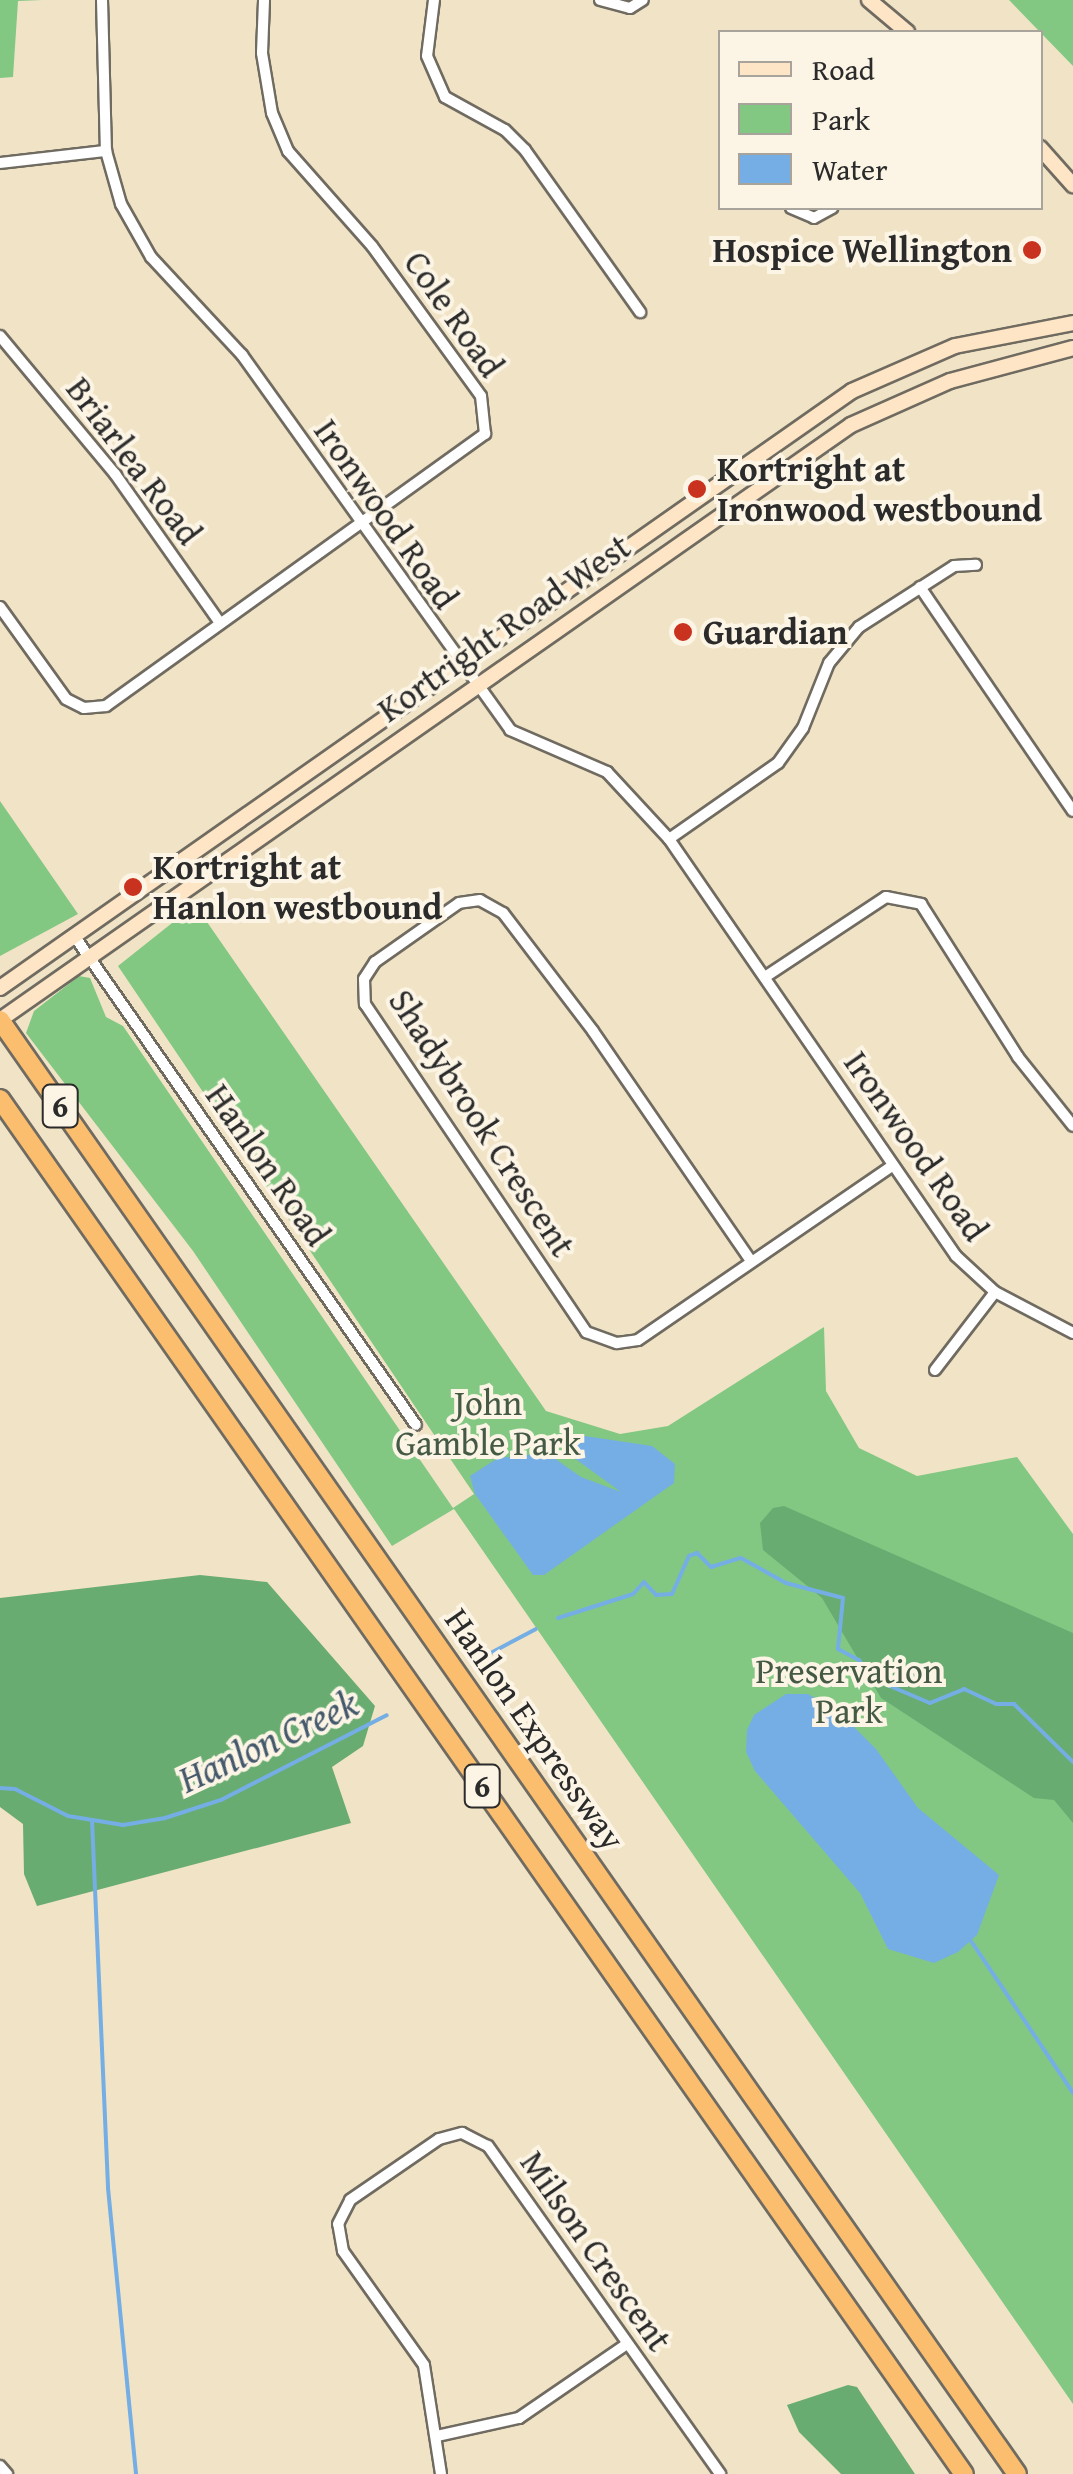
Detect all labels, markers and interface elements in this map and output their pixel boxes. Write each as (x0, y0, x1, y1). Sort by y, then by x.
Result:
legend (718, 30, 1043, 210)
text: Road (812, 47, 875, 91)
text: Park (812, 97, 870, 141)
text: Water (812, 147, 888, 191)
place label: Hospice Wellington (712, 229, 1012, 271)
marker: Hospice Wellington (1021, 239, 1043, 261)
street label: Cole Road (395, 243, 513, 385)
street label: Briarlea Road (57, 369, 211, 553)
street label: Ironwood Road (305, 411, 467, 617)
place label: Kortright at Ironwood westbound (717, 448, 1042, 530)
marker: Kortright at Ironwood westbound (686, 478, 708, 500)
street label: Kortright Road West (370, 525, 638, 731)
place label: Guardian (703, 611, 848, 653)
marker: Guardian (672, 621, 694, 643)
place label: Kortright at Hanlon westbound (153, 846, 442, 928)
marker: Kortright at Hanlon westbound (122, 876, 144, 898)
street label: Shadybrook Crescent (380, 982, 584, 1264)
street label: Ironwood Road (835, 1043, 997, 1249)
street label: Hanlon Road (197, 1076, 339, 1254)
road number: 6 (40, 1079, 80, 1133)
park label: John Gamble Park (395, 1382, 581, 1464)
street label: Hanlon Expressway (436, 1600, 634, 1858)
park label: Preservation Park (756, 1650, 942, 1732)
water label: Hanlon Creek (171, 1680, 365, 1802)
road number: 6 (462, 1759, 502, 1813)
street label: Milson Crescent (512, 2143, 680, 2359)

